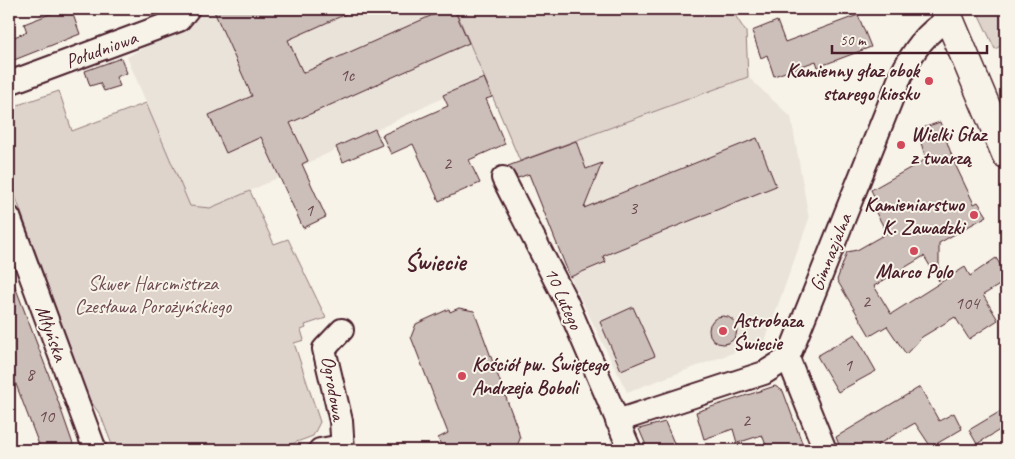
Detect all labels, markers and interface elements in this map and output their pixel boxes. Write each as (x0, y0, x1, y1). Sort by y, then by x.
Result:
scale bar (832, 22, 988, 54)
street label: Południowa (62, 25, 142, 74)
text: 50 m (840, 31, 867, 50)
place label: Kamienny głaz obok starego kiosku (786, 58, 921, 106)
house number: 1c (340, 64, 356, 86)
marker: Kamienny głaz obok starego kiosku (923, 75, 935, 87)
place label: Wielki Głaz z twarzą (911, 122, 989, 170)
marker: Wielki Głaz z twarzą (895, 139, 907, 151)
house number: 2 (443, 152, 453, 174)
place label: Kamieniarstwo K. Zawadzki (864, 192, 967, 240)
house number: 3 (629, 197, 639, 219)
house number: 1 (305, 199, 314, 221)
street label: Gimnazjalna (804, 209, 858, 295)
marker: Kamieniarstwo K. Zawadzki (968, 209, 980, 221)
marker: Marco Polo (908, 245, 920, 257)
district label: Świecie (405, 246, 468, 278)
place label: Marco Polo (875, 259, 954, 284)
street label: 10 Lutego (539, 263, 589, 334)
park label: Skwer Harcmistrza Czesława Porożyńskiego (75, 271, 232, 319)
house number: 2 (862, 290, 872, 312)
house number: 104 (955, 292, 981, 314)
street label: Młyńska (30, 302, 74, 366)
place label: Astrobaza Świecie (733, 308, 804, 356)
marker: Astrobaza Świecie (717, 325, 729, 337)
place label: Kościół pw. Świętego Andrzeja Boboli (472, 352, 610, 400)
street label: Ogrodowa (316, 354, 352, 424)
house number: 1 (844, 354, 853, 376)
house number: 8 (26, 363, 36, 385)
marker: Kościół pw. Świętego Andrzeja Boboli (456, 370, 468, 382)
house number: 10 (38, 405, 56, 427)
house number: 2 (742, 409, 752, 431)

